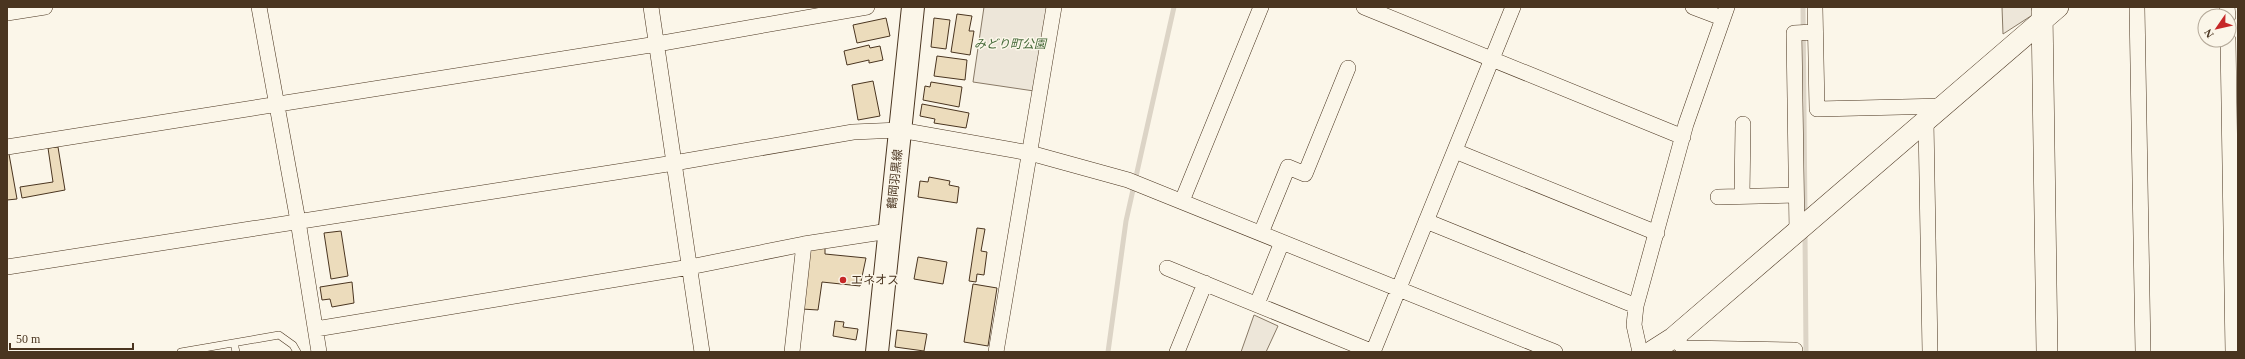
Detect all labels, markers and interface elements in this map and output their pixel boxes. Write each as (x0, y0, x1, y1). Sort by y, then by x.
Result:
north arrow (2197, 8, 2237, 48)
text: N (2201, 27, 2216, 40)
park label: みどり町公園 (974, 37, 1048, 51)
street label: 鶴岡羽黒線 (885, 148, 905, 210)
place label: エネオス (851, 273, 899, 287)
marker: エネオス (838, 275, 848, 285)
scale bar (10, 325, 133, 351)
text: 50 m (16, 332, 41, 346)

